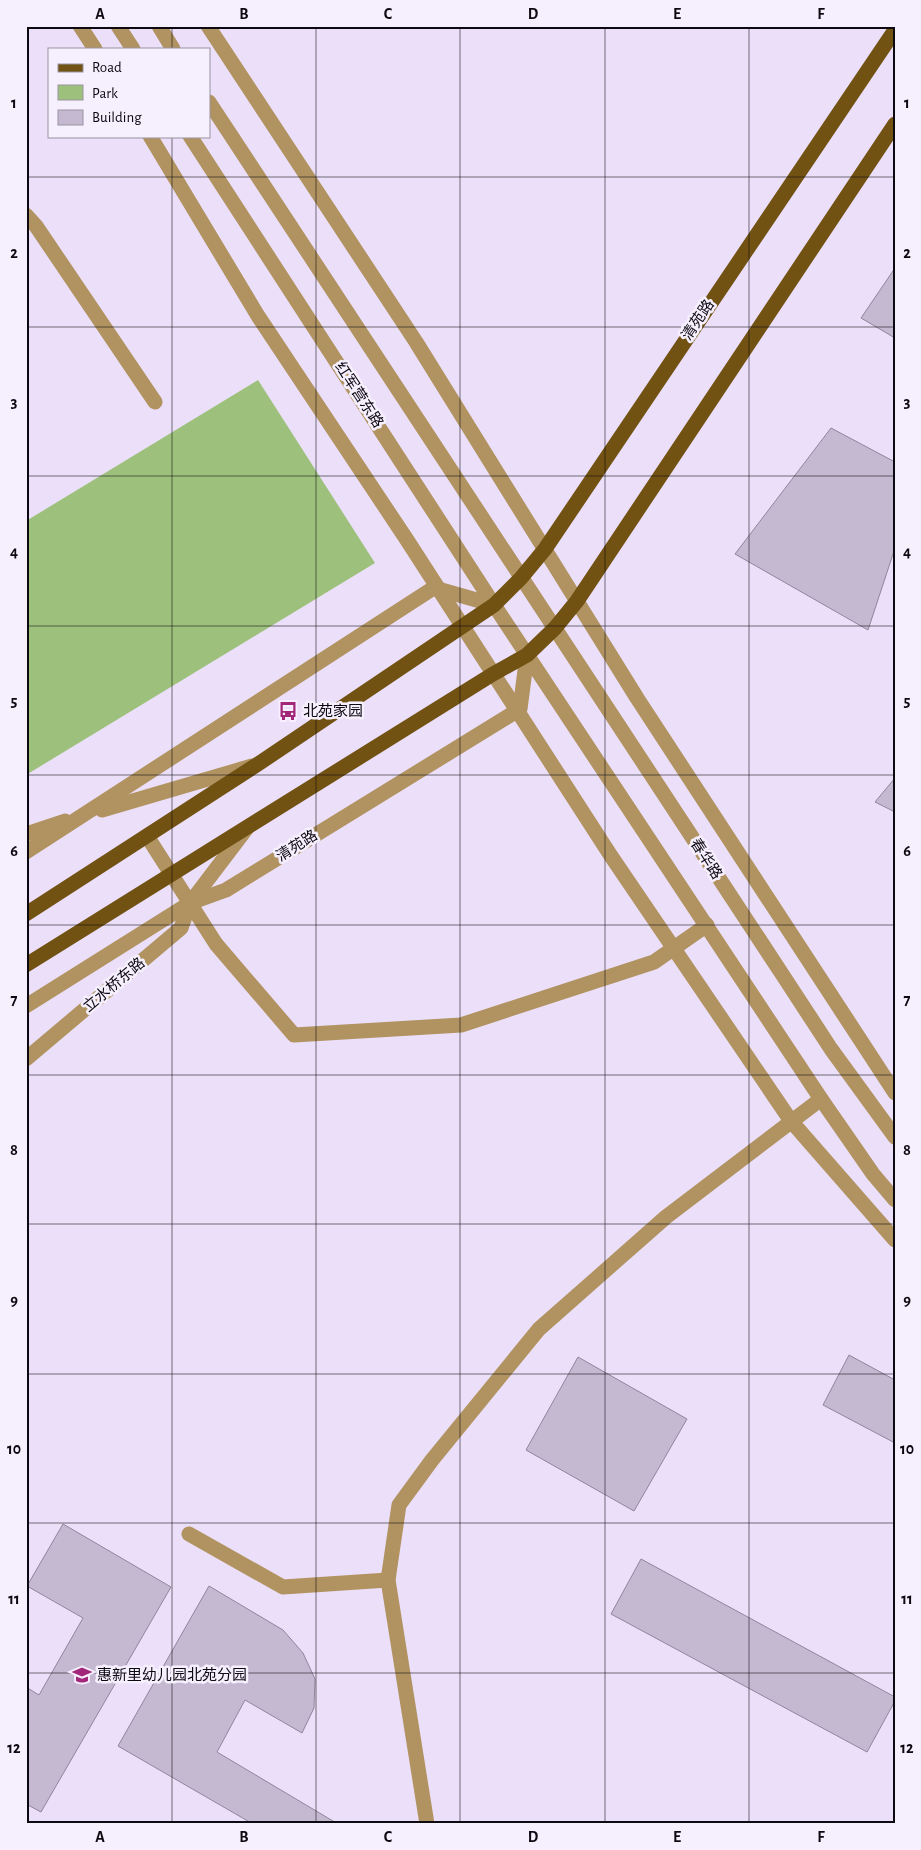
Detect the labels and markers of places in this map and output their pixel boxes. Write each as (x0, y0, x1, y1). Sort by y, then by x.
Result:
bus stop icon: 北苑家园 (277, 700, 299, 722)
place label: 北苑家园 (303, 702, 363, 719)
school or university icon: 惠新里幼儿园北苑分园 (71, 1664, 93, 1686)
place label: 惠新里幼儿园北苑分园 (97, 1666, 247, 1683)

